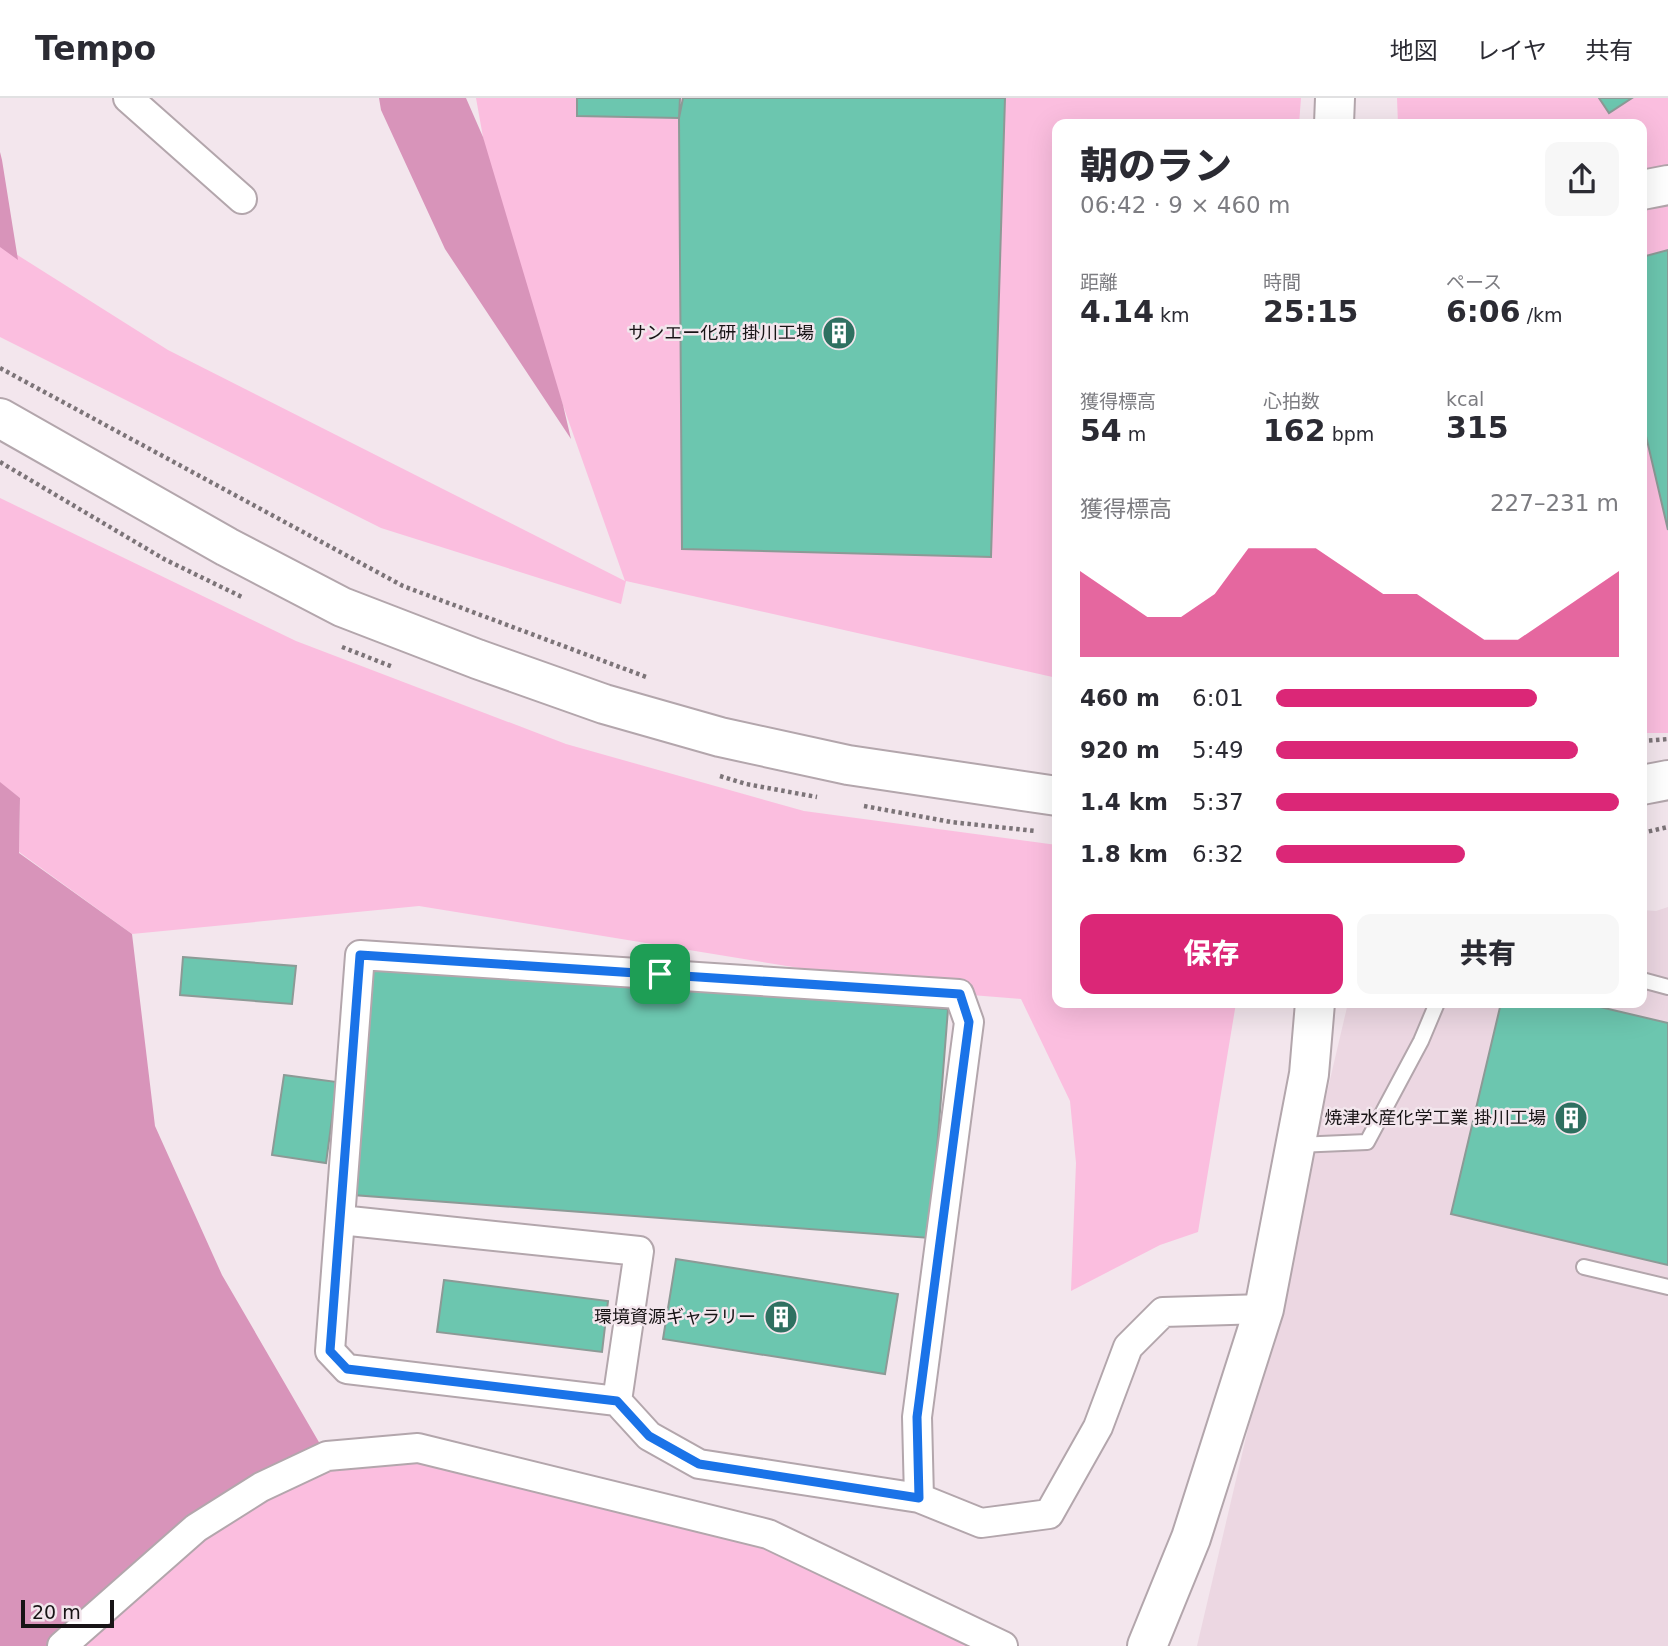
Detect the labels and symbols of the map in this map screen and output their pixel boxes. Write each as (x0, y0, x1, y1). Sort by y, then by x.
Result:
building icon: サンエー化研 掛川工場 (820, 314, 858, 352)
place label: サンエー化研 掛川工場 (628, 322, 814, 343)
pin (630, 944, 690, 1004)
building icon: 焼津水産化学工業 掛川工場 (1552, 1099, 1590, 1137)
place label: 焼津水産化学工業 掛川工場 (1324, 1107, 1546, 1128)
building icon: 環境資源ギャラリー (762, 1298, 800, 1336)
place label: 環境資源ギャラリー (594, 1306, 756, 1327)
scale bar (21, 1597, 114, 1629)

